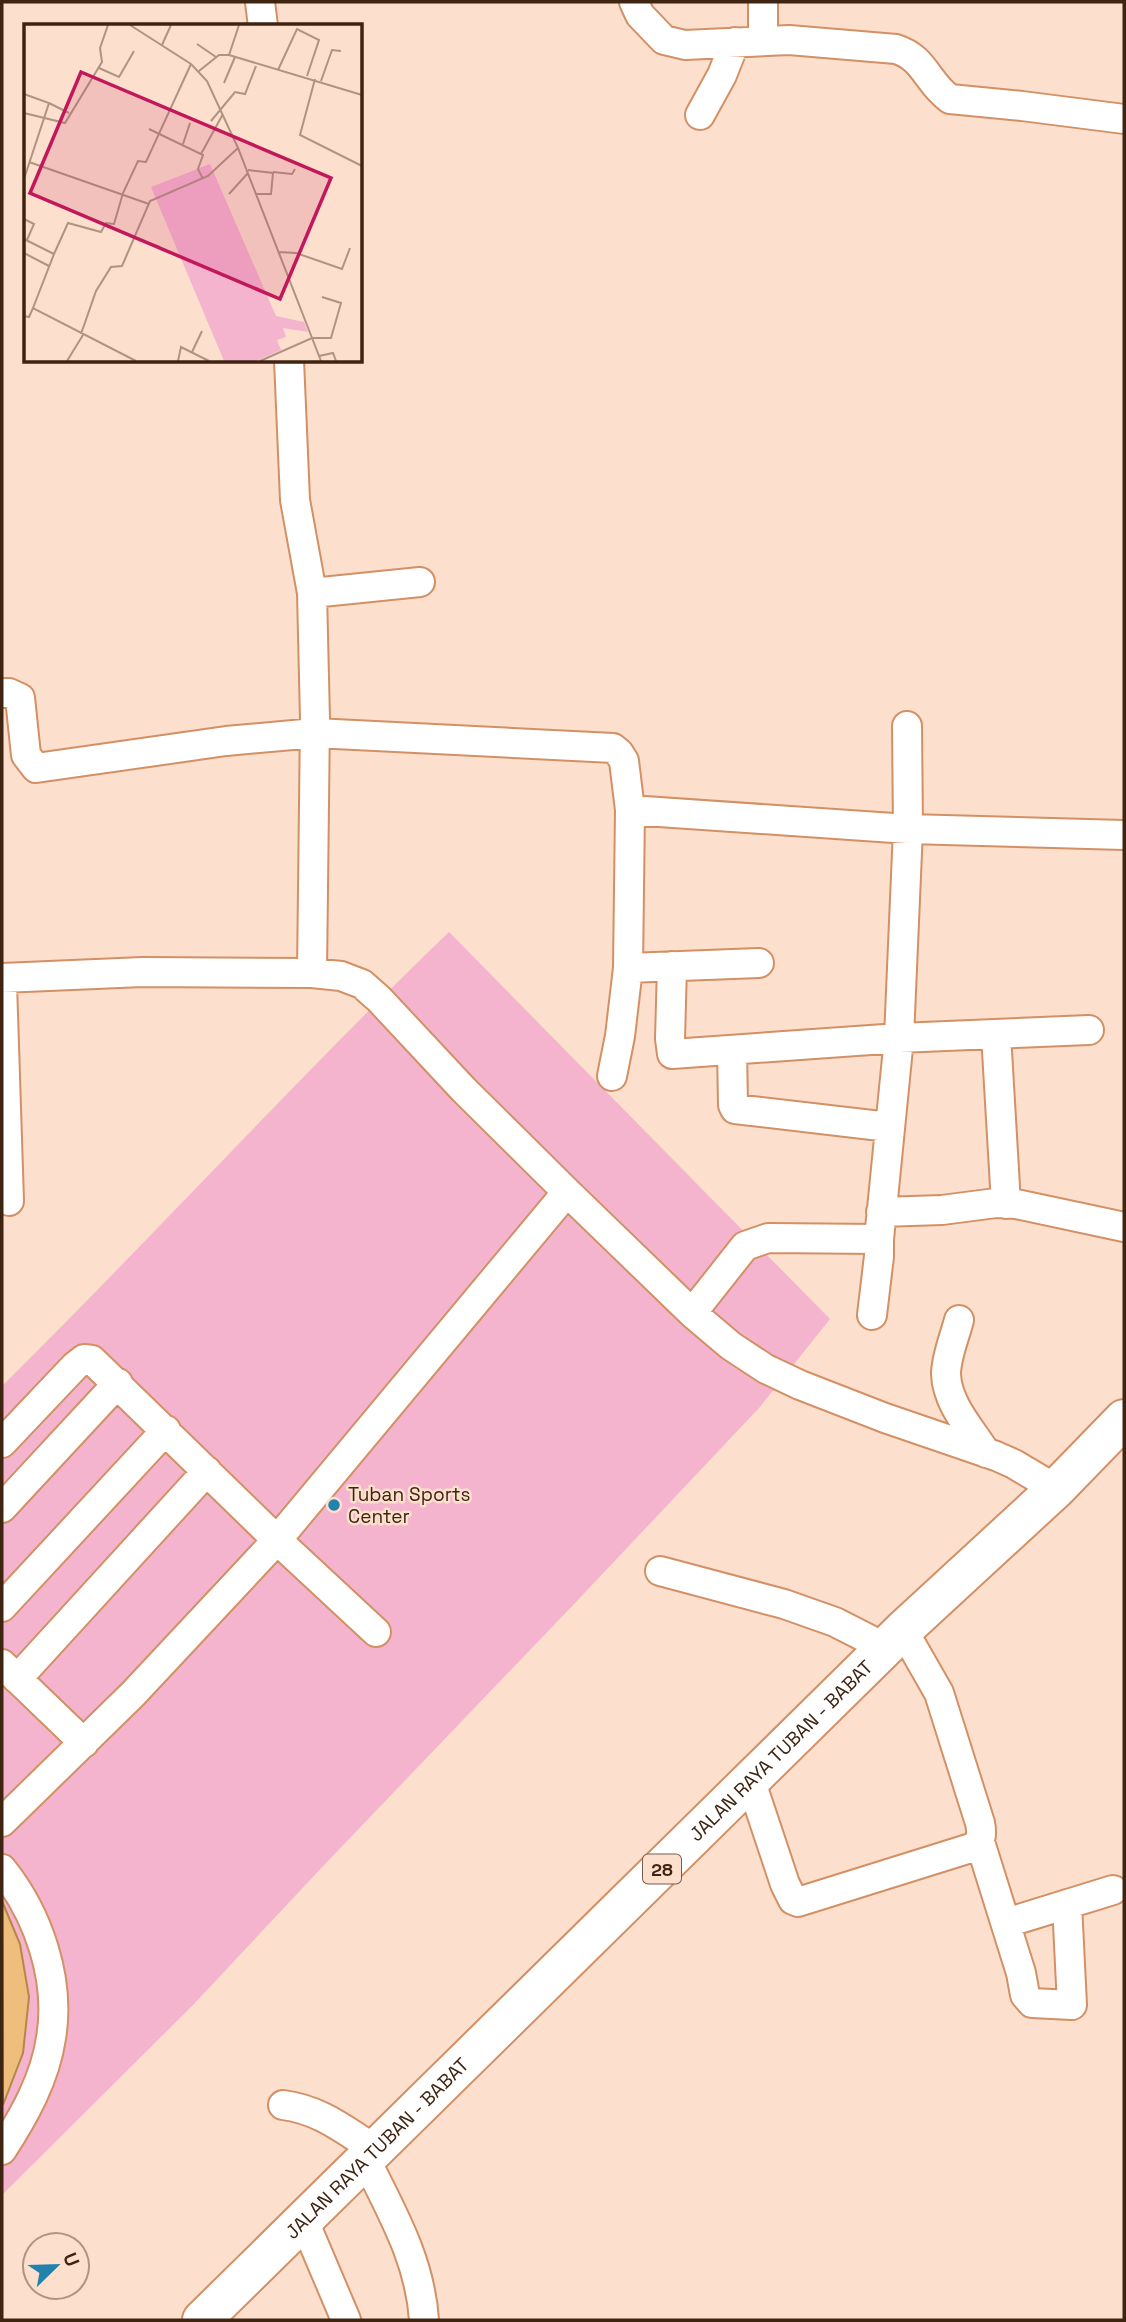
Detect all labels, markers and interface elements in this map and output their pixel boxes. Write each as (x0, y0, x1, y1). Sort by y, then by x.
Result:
inset map (24, 24, 362, 362)
place label: Tuban Sports Center (348, 1482, 471, 1529)
marker: Tuban Sports Center (326, 1497, 342, 1513)
street label: JALAN RAYA TUBAN - BABAT (683, 1654, 878, 1846)
road number: 28 (643, 1854, 681, 1884)
street label: JALAN RAYA TUBAN - BABAT (279, 2052, 474, 2244)
north arrow (21, 2231, 91, 2301)
text: U (57, 2249, 85, 2270)

